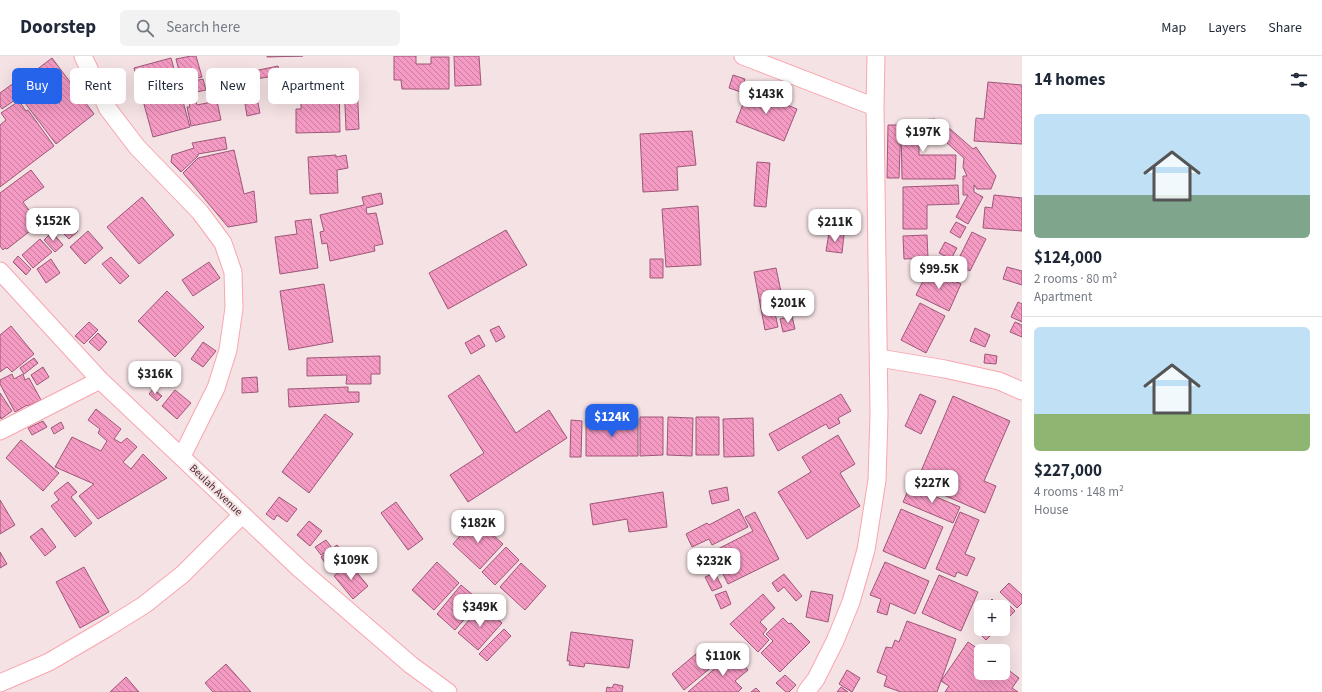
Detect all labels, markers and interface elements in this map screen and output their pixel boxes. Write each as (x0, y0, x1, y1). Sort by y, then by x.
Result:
search box (120, 10, 400, 46)
text: Doorstep (20, 14, 96, 41)
icon: search (134, 17, 156, 39)
text: Search here (166, 17, 240, 38)
text: Map (1161, 18, 1186, 38)
text: Layers (1208, 18, 1246, 38)
text: Share (1268, 18, 1302, 38)
chip: Buy (12, 68, 62, 104)
chip: Rent (70, 68, 126, 104)
chip: Filters (134, 68, 198, 104)
chip: New (206, 68, 260, 104)
chip: Apartment (268, 68, 359, 104)
text: 14 homes (1034, 68, 1105, 92)
icon: filters (1288, 69, 1310, 91)
pin: $143K (738, 81, 794, 115)
text: $143K (748, 85, 784, 103)
pin: $197K (895, 119, 951, 153)
text: $197K (905, 123, 941, 141)
icon: home (1136, 140, 1208, 212)
pin: $152K (25, 208, 81, 242)
pin: $211K (807, 209, 863, 243)
text: $152K (35, 212, 71, 230)
text: $211K (817, 213, 853, 231)
text: $124,000 (1034, 246, 1102, 270)
pin: $99.5K (906, 256, 972, 290)
text: $99.5K (919, 260, 959, 278)
text: 2 rooms · 80 m² (1034, 270, 1117, 288)
text: Apartment (1034, 288, 1092, 306)
pin: $201K (760, 290, 816, 324)
text: $201K (770, 294, 806, 312)
icon: home (1136, 353, 1208, 425)
pin: $316K (127, 361, 183, 395)
text: $316K (137, 365, 173, 383)
pin: $124K (584, 404, 640, 438)
text: $124K (594, 408, 630, 426)
text: $227,000 (1034, 459, 1102, 483)
street label: Beulah Avenue (186, 461, 246, 520)
pin: $227K (904, 470, 960, 504)
text: $227K (914, 474, 950, 492)
text: 4 rooms · 148 m² (1034, 483, 1124, 501)
text: House (1034, 501, 1069, 519)
pin: $182K (450, 510, 506, 544)
text: $182K (460, 514, 496, 532)
pin: $109K (323, 547, 379, 581)
pin: $232K (686, 548, 742, 582)
text: $109K (333, 551, 369, 569)
text: $232K (696, 552, 732, 570)
pin: $349K (452, 594, 508, 628)
text: $349K (462, 598, 498, 616)
map controls (974, 600, 1010, 680)
button: + (974, 600, 1010, 636)
pin: $110K (695, 643, 751, 677)
button: − (974, 644, 1010, 680)
text: $110K (705, 647, 741, 665)

